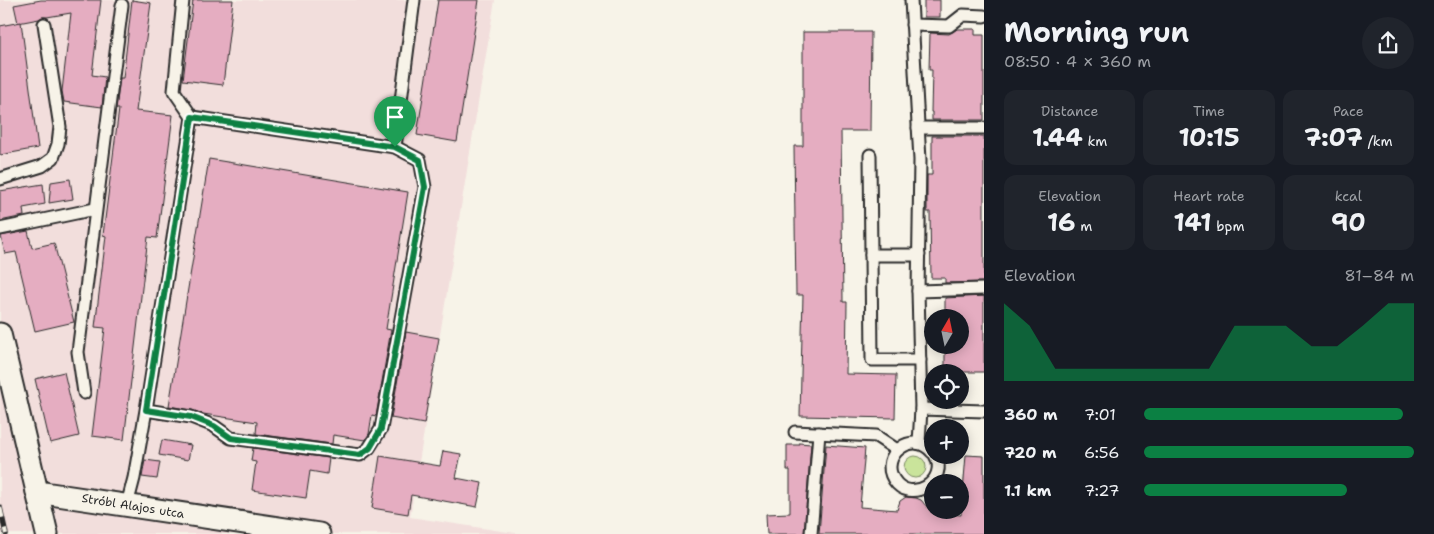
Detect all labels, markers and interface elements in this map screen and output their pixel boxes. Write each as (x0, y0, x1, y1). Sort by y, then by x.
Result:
text: Morning run (1004, 13, 1189, 51)
button: share (1362, 17, 1414, 69)
text: 08:50 · 4 × 360 m (1004, 51, 1151, 72)
pin (374, 96, 416, 147)
text: Distance (1041, 102, 1098, 120)
text: Time (1193, 102, 1225, 120)
text: Pace (1333, 102, 1364, 120)
icon: arrive (381, 103, 409, 131)
text: 1.44 (1032, 120, 1083, 154)
text: 10:15 (1178, 120, 1240, 154)
text: 7:07 (1304, 120, 1363, 154)
text: km (1083, 132, 1107, 150)
text: /km (1363, 132, 1393, 150)
text: Elevation (1038, 187, 1101, 205)
text: Heart rate (1173, 187, 1245, 205)
text: kcal (1335, 187, 1362, 205)
text: 16 (1047, 205, 1075, 239)
text: 141 (1173, 205, 1212, 239)
text: 90 (1331, 205, 1366, 239)
text: m (1075, 217, 1092, 235)
text: bpm (1212, 217, 1245, 235)
text: Elevation (1004, 265, 1076, 286)
text: 81–84 m (1345, 265, 1414, 286)
north arrow (924, 309, 969, 354)
map controls (924, 309, 969, 519)
button: locate (924, 364, 969, 409)
text: 360 m (1004, 404, 1058, 425)
text: 7:01 (1084, 404, 1116, 425)
button: + (924, 419, 969, 464)
text: 720 m (1004, 442, 1057, 463)
text: 6:56 (1084, 442, 1119, 463)
button: − (924, 474, 969, 519)
text: 1.1 km (1004, 480, 1051, 501)
text: 7:27 (1084, 480, 1119, 501)
street label: Stróbl Alajos utca (81, 490, 186, 522)

